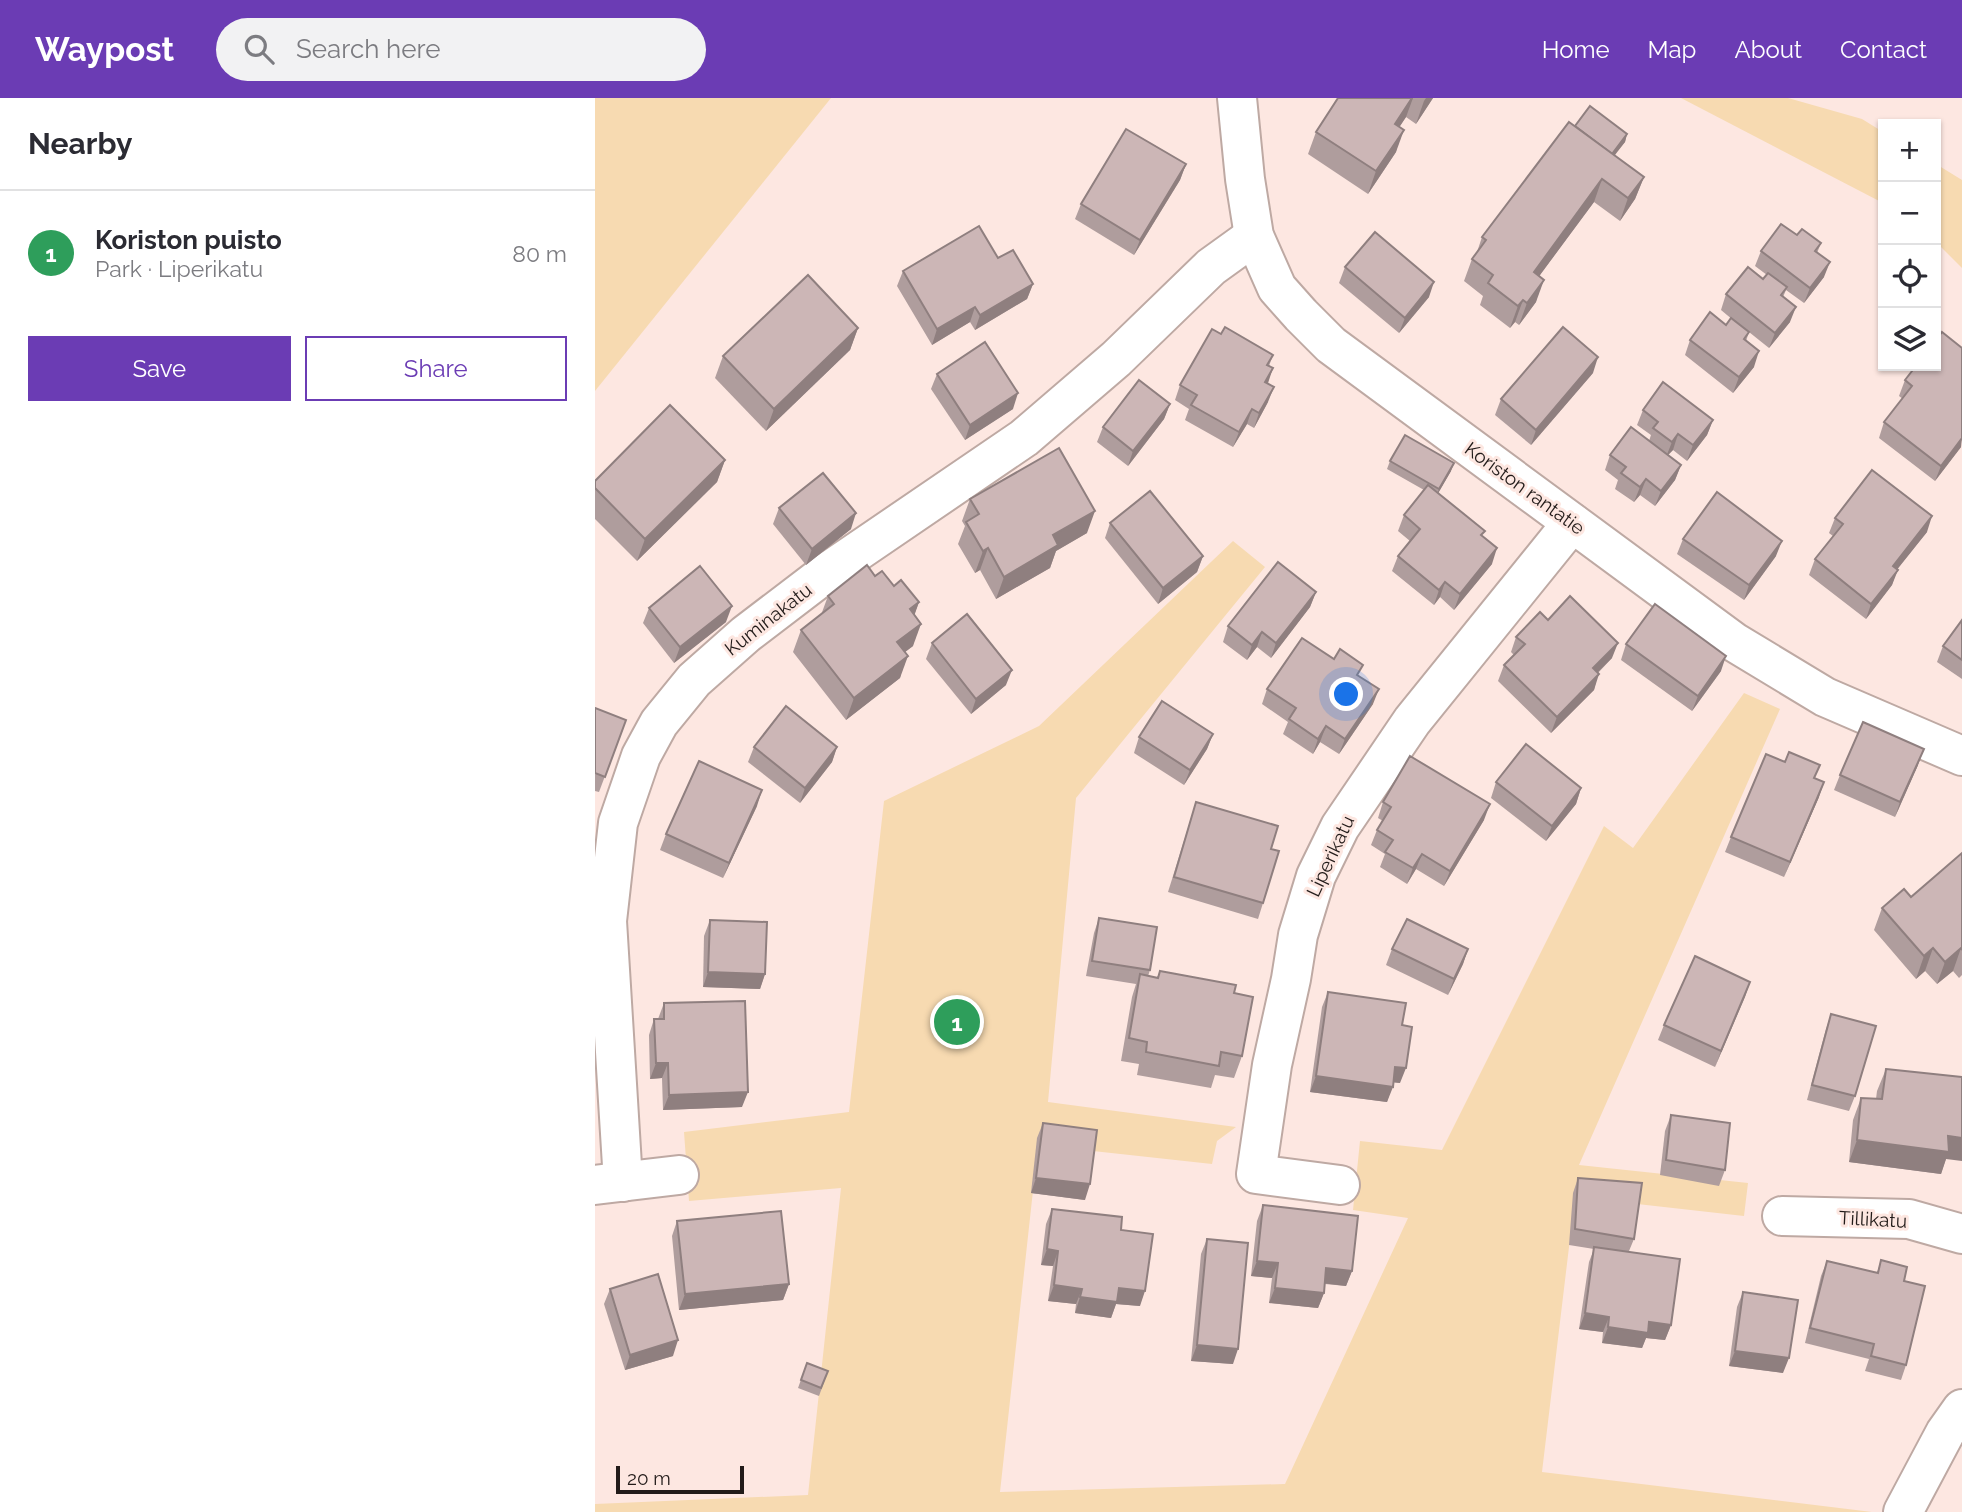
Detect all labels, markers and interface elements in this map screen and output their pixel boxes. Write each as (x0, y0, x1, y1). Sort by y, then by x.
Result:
search box (216, 18, 706, 81)
text: Waypost (35, 30, 174, 69)
icon: search (240, 30, 278, 68)
text: Search here (296, 34, 440, 64)
text: Home (1542, 35, 1610, 64)
text: Map (1648, 35, 1696, 64)
text: About (1734, 35, 1802, 64)
text: Contact (1840, 35, 1927, 64)
map controls (1878, 119, 1941, 371)
button: + (1878, 119, 1941, 182)
text: Nearby (28, 126, 132, 161)
button: − (1878, 182, 1941, 245)
text: Koriston puisto (95, 225, 282, 255)
text: 1 (45, 240, 57, 267)
text: 80 m (512, 240, 567, 267)
button: locate (1878, 245, 1941, 308)
text: Park · Liperikatu (95, 255, 263, 282)
button: layers (1878, 308, 1941, 371)
button: Save (28, 336, 291, 401)
button: Share (305, 336, 567, 401)
street label: Koriston rantatie (1461, 437, 1589, 539)
street label: Kuminakatu (720, 578, 816, 660)
your location (1329, 677, 1363, 711)
street label: Liperikatu (1302, 812, 1358, 900)
pin: 1 (934, 996, 980, 1048)
street label: Tillikatu (1838, 1206, 1908, 1232)
scale bar (616, 1463, 744, 1495)
text: 20 m (627, 1467, 671, 1489)

